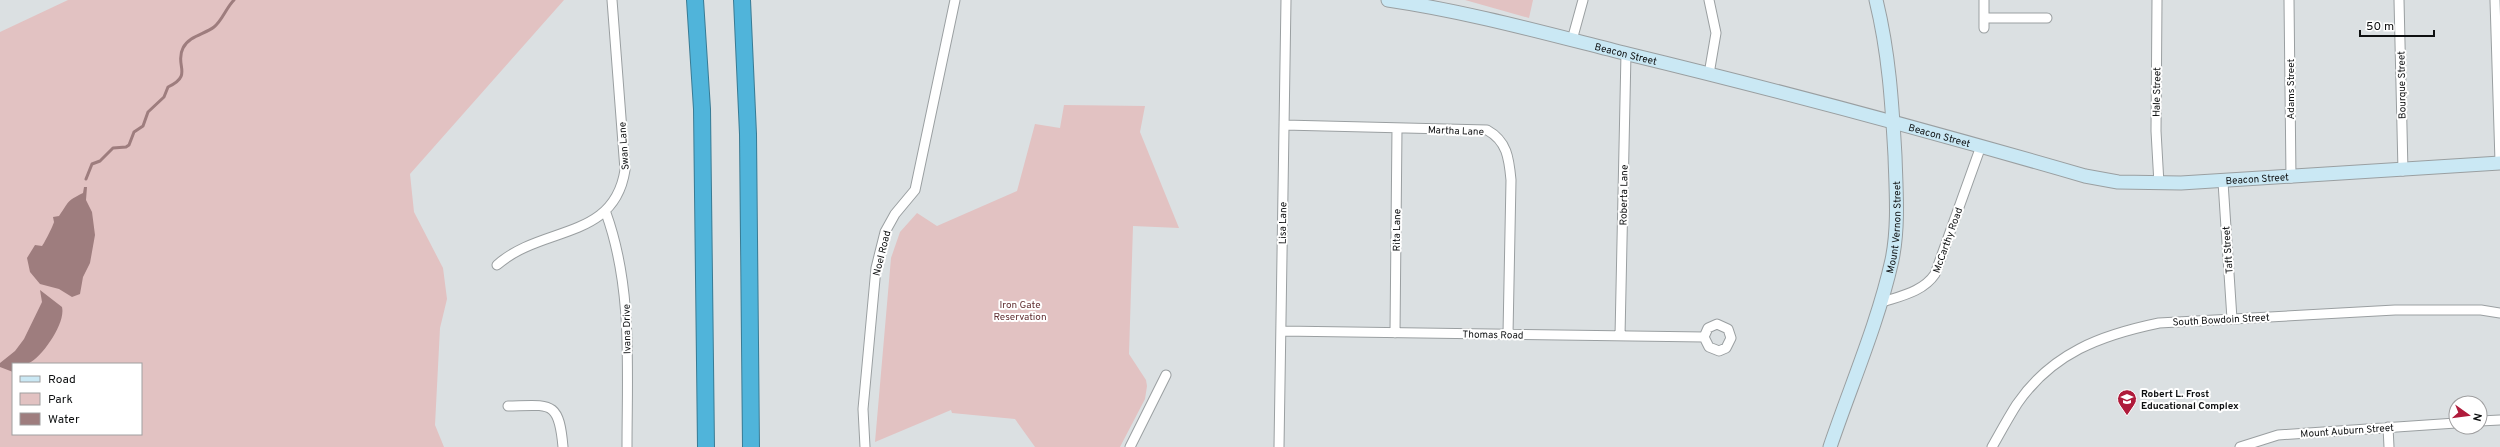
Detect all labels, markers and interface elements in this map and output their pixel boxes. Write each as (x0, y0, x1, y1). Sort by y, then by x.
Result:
scale bar (2360, 12, 2434, 38)
text: 50 m (2366, 19, 2394, 35)
street label: Beacon Street (1593, 41, 1658, 69)
street label: Bourque Street (2395, 51, 2410, 119)
street label: Adams Street (2285, 58, 2298, 119)
street label: Hale Street (2151, 67, 2164, 117)
street label: Swan Lane (616, 121, 633, 170)
street label: Beacon Street (1907, 122, 1972, 151)
street label: Martha Lane (1428, 124, 1484, 139)
street label: Roberta Lane (1617, 165, 1632, 225)
street label: Beacon Street (2225, 171, 2290, 188)
street label: Mount Vernon Street (1884, 181, 1905, 275)
street label: Lisa Lane (1277, 202, 1290, 244)
street label: McCarthy Road (1931, 206, 1966, 275)
street label: Rita Lane (1391, 209, 1404, 251)
street label: Taft Street (2220, 226, 2237, 274)
street label: Noel Road (871, 229, 894, 277)
park label: Iron Gate Reservation (993, 299, 1047, 324)
street label: Ivana Drive (621, 304, 634, 354)
street label: South Bowdoin Street (2172, 311, 2270, 330)
street label: Thomas Road (1462, 328, 1524, 343)
legend (12, 363, 142, 435)
text: Road (48, 372, 76, 388)
school or university icon: Robert L. Frost Educational Complex (2116, 388, 2138, 416)
place label: Robert L. Frost Educational Complex (2141, 388, 2239, 413)
text: Park (48, 392, 73, 408)
north arrow (2448, 395, 2488, 435)
text: Water (48, 412, 80, 428)
text: N (2469, 412, 2484, 423)
street label: Mount Auburn Street (2300, 422, 2394, 441)

